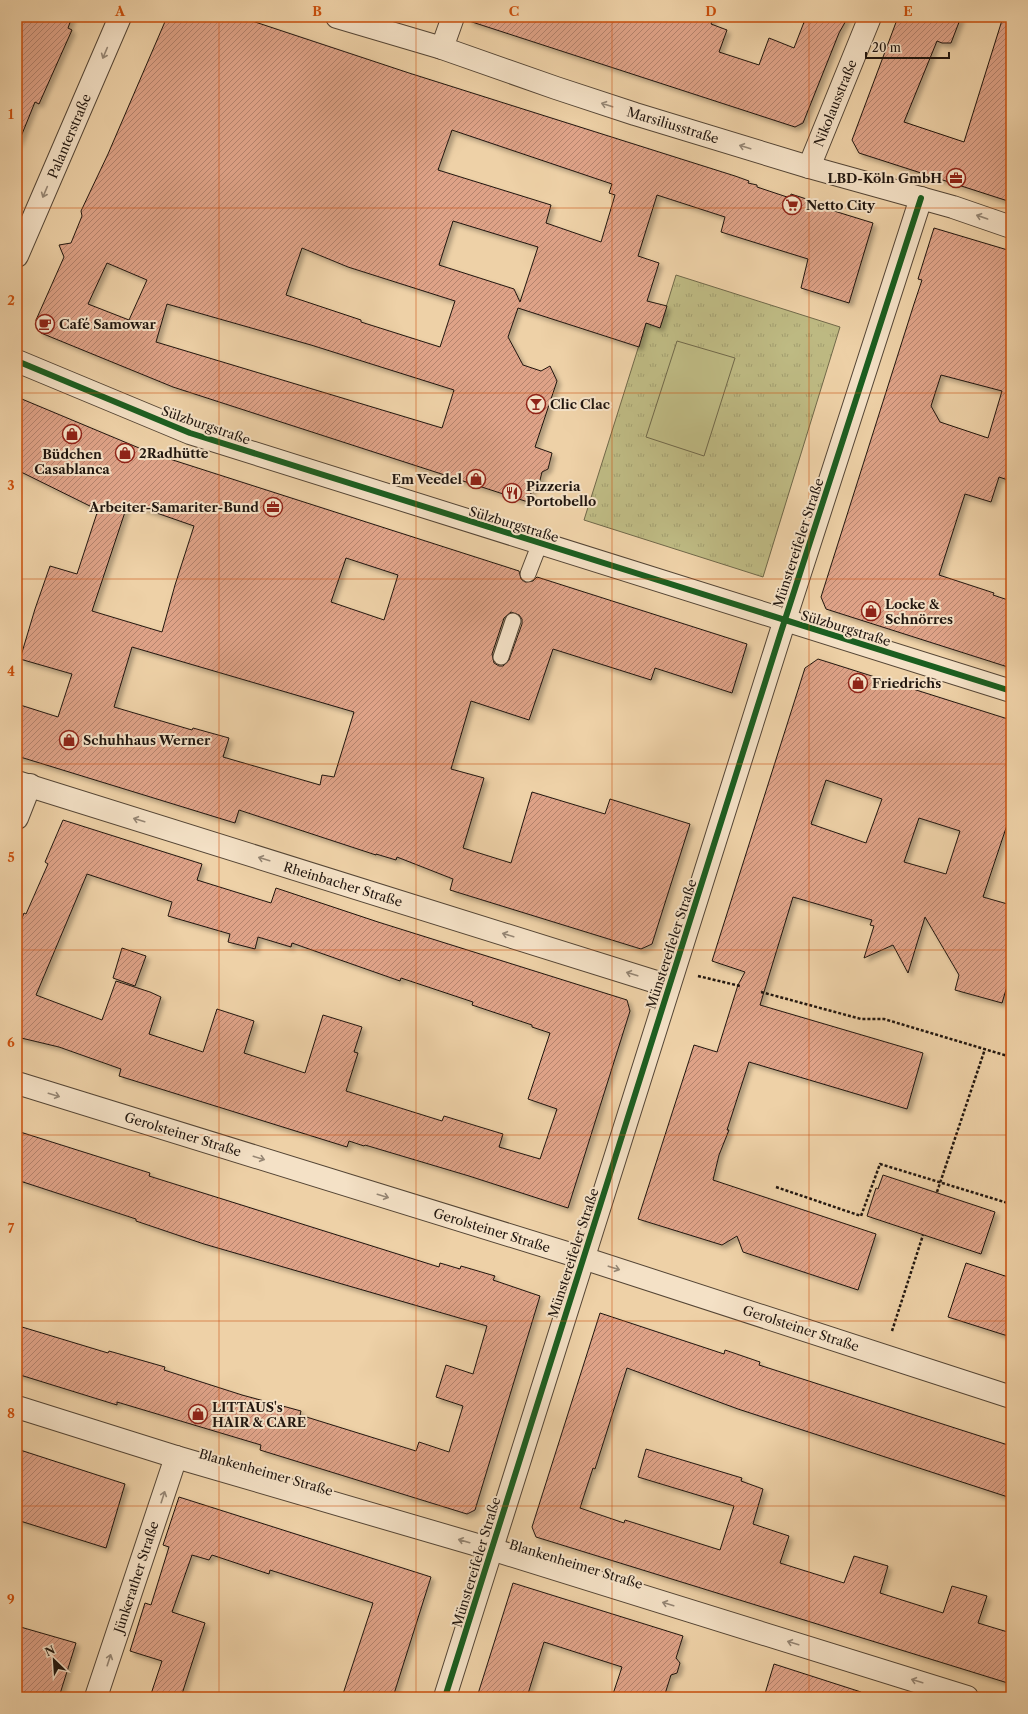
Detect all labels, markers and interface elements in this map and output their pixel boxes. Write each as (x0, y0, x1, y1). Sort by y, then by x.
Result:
text: A (114, 3, 126, 19)
text: B (312, 3, 322, 19)
text: C (509, 3, 519, 19)
text: D (705, 3, 717, 19)
text: E (903, 3, 913, 19)
scale bar (866, 34, 949, 60)
text: 20 m (872, 40, 901, 55)
one-way arrow (101, 46, 108, 58)
street label: Nikolausstraße (810, 57, 860, 149)
street label: Palanterstraße (44, 91, 94, 181)
one-way arrow (601, 101, 614, 108)
street label: Marsiliusstraße (625, 103, 721, 147)
text: 1 (8, 106, 14, 122)
one-way arrow (738, 143, 751, 150)
office icon: LBD-Köln GmbH (945, 167, 967, 189)
place label: LBD-Köln GmbH (827, 170, 942, 186)
one-way arrow (40, 185, 48, 197)
supermarket icon: Netto City (781, 194, 803, 216)
place label: Netto City (806, 197, 876, 213)
one-way arrow (976, 213, 989, 220)
text: 2 (7, 292, 15, 308)
cafe icon: Café Samowar (34, 313, 56, 335)
place label: Café Samowar (59, 316, 157, 332)
bar icon: Clic Clac (525, 393, 547, 415)
place label: Clic Clac (550, 396, 610, 412)
street label: Sülzburgstraße (159, 402, 253, 448)
shop icon: Büdchen Casablanca (61, 423, 83, 445)
shop icon: 2Radhütte (114, 442, 136, 464)
place label: 2Radhütte (139, 445, 209, 461)
place label: Büdchen Casablanca (34, 446, 110, 477)
shop icon: Em Veedel (465, 468, 487, 490)
place label: Em Veedel (392, 471, 462, 487)
street label: Münstereifeler Straße (769, 476, 827, 610)
text: 3 (7, 477, 15, 493)
place label: Pizzeria Portobello (526, 478, 596, 509)
restaurant icon: Pizzeria Portobello (501, 482, 523, 504)
office icon: Arbeiter-Samariter-Bund (262, 496, 284, 518)
place label: Arbeiter-Samariter-Bund (88, 499, 259, 515)
street label: Sülzburgstraße (467, 503, 561, 545)
place label: Locke & Schnörres (885, 596, 953, 627)
shop icon: Locke & Schnörres (860, 600, 882, 622)
street label: Sülzburgstraße (799, 607, 893, 649)
text: 4 (7, 663, 15, 679)
shop icon: Friedrichs (847, 672, 869, 694)
place label: Friedrichs (872, 675, 941, 691)
shop icon: Schuhhaus Werner (58, 729, 80, 751)
place label: Schuhhaus Werner (83, 732, 211, 748)
one-way arrow (133, 816, 146, 823)
text: 5 (7, 849, 15, 865)
one-way arrow (257, 855, 270, 862)
street label: Rheinbacher Straße (282, 858, 404, 910)
street label: Münstereifeler Straße (642, 877, 700, 1011)
one-way arrow (501, 931, 514, 938)
one-way arrow (626, 970, 639, 977)
text: 6 (7, 1034, 15, 1050)
one-way arrow (48, 1092, 61, 1099)
street label: Gerolsteiner Straße (123, 1109, 243, 1159)
one-way arrow (252, 1155, 265, 1162)
street label: Münstereifeler Straße (544, 1186, 602, 1320)
one-way arrow (376, 1193, 389, 1200)
street label: Gerolsteiner Straße (432, 1205, 552, 1255)
text: 7 (8, 1220, 15, 1236)
one-way arrow (608, 1265, 621, 1272)
street label: Gerolsteiner Straße (741, 1302, 861, 1354)
place label: LITTAUS's HAIR & CARE (212, 1399, 306, 1430)
shop icon: LITTAUS's HAIR & CARE (187, 1403, 209, 1425)
text: 8 (7, 1405, 15, 1421)
street label: Blankenheimer Straße (197, 1445, 335, 1499)
one-way arrow (160, 1490, 167, 1503)
street label: Münstereifeler Straße (449, 1495, 503, 1629)
street label: Jünkerather Straße (110, 1519, 162, 1637)
street label: Blankenheimer Straße (507, 1536, 645, 1592)
one-way arrow (458, 1537, 471, 1544)
text: 9 (7, 1591, 15, 1607)
one-way arrow (662, 1600, 675, 1607)
one-way arrow (786, 1639, 799, 1646)
north arrow (34, 1640, 74, 1680)
text: N (42, 1642, 57, 1659)
one-way arrow (105, 1654, 113, 1666)
one-way arrow (910, 1677, 923, 1684)

